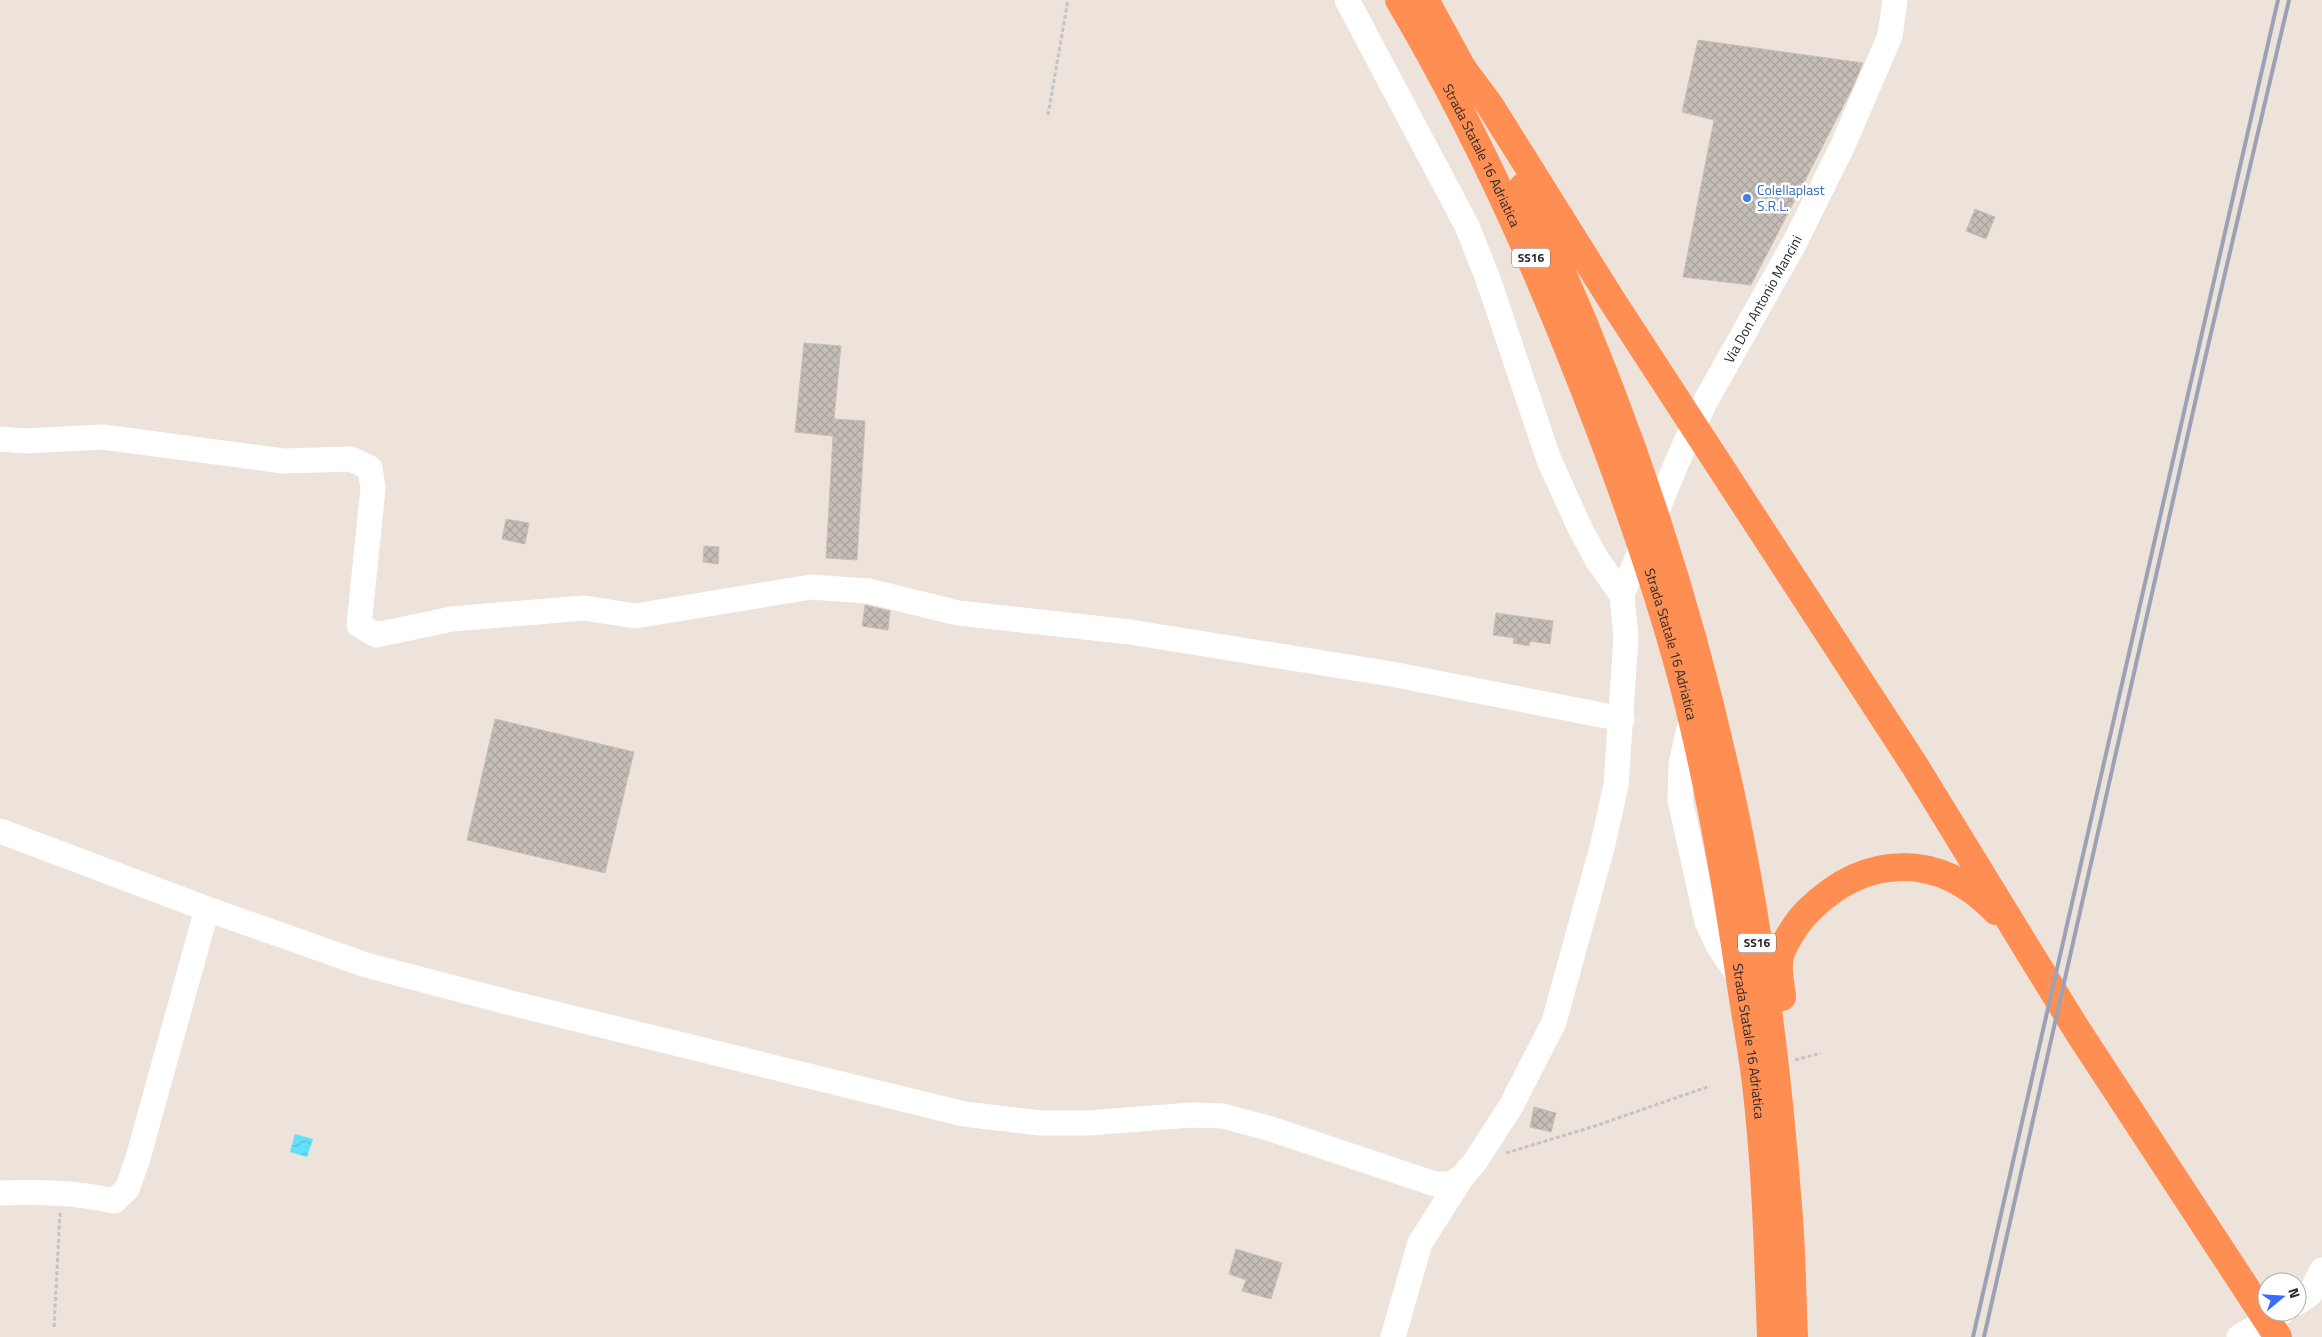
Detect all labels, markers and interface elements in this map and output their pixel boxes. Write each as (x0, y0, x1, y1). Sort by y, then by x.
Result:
street label: Strada Statale 16 Adriatica (1438, 80, 1526, 230)
place label: Colellaplast S.R.L. (1757, 179, 1825, 216)
marker: Colellaplast S.R.L. (1741, 192, 1753, 204)
street label: Via Don Antonio Mancini (1718, 231, 1807, 367)
road number: SS16 (1512, 248, 1550, 268)
street label: Strada Statale 16 Adriatica (1640, 565, 1703, 722)
road number: SS16 (1738, 934, 1776, 952)
street label: Strada Statale 16 Adriatica (1728, 962, 1771, 1120)
north arrow (2257, 1272, 2307, 1322)
text: N (2283, 1285, 2306, 1301)

